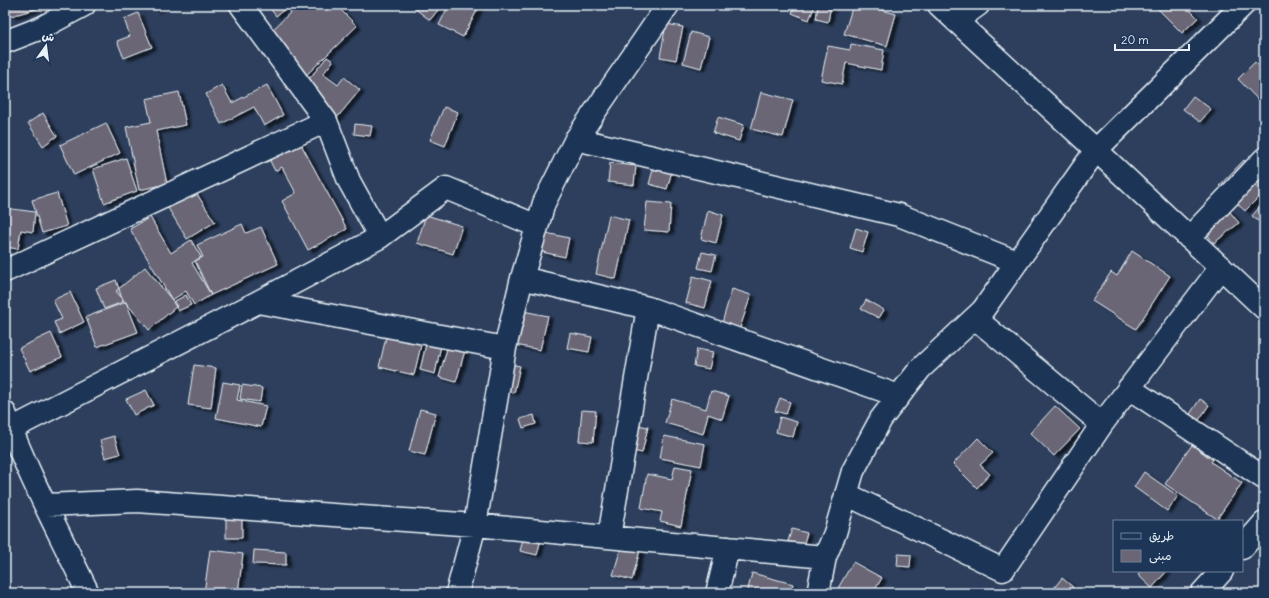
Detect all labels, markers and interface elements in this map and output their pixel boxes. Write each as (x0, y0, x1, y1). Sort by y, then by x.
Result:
north arrow (26, 26, 66, 66)
scale bar (1115, 26, 1189, 52)
text: ش (41, 28, 56, 45)
text: 20 m (1121, 32, 1149, 47)
legend (1113, 520, 1243, 572)
text: طريق (1149, 528, 1174, 543)
text: مبنى (1149, 548, 1172, 564)

